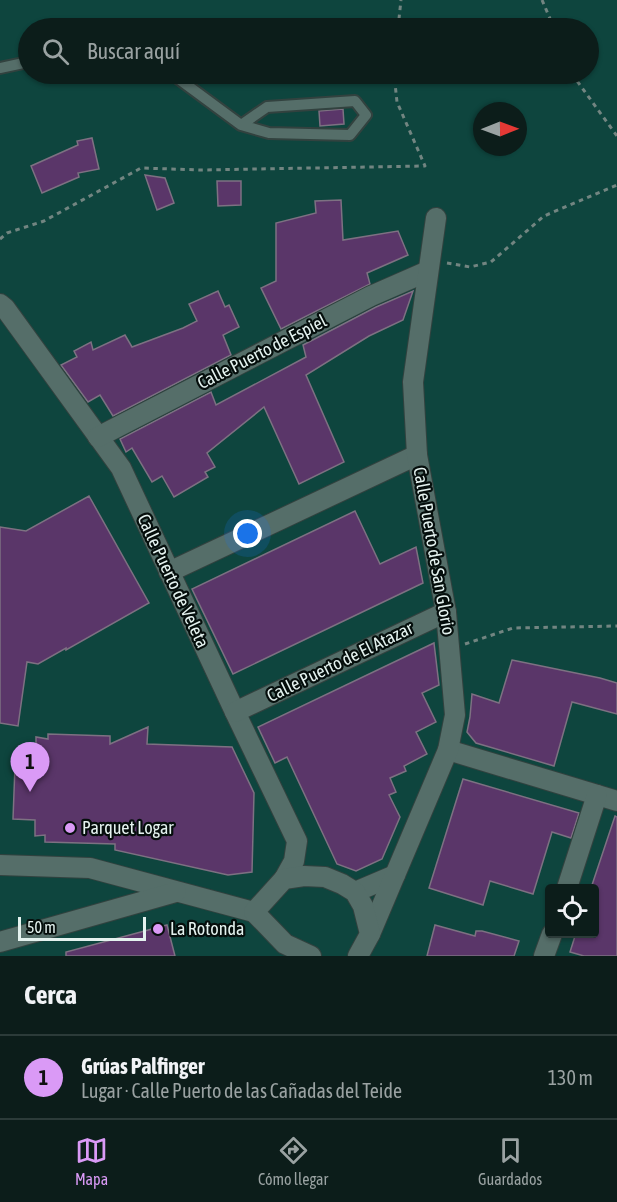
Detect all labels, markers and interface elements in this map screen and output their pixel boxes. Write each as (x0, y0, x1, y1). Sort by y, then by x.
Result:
search box (18, 18, 599, 84)
icon: search (39, 35, 72, 68)
text: Buscar aquí (87, 38, 180, 64)
north arrow (473, 102, 527, 156)
street label: Calle Puerto de Espiel (194, 310, 330, 393)
street label: Calle Puerto de San Glorio (409, 465, 460, 636)
street label: Calle Puerto de Veleta (133, 511, 214, 651)
your location (233, 519, 262, 548)
street label: Calle Puerto de El Atazar (263, 617, 417, 706)
pin: 1 (10, 742, 50, 792)
place label: Parquet Logar (82, 817, 174, 838)
marker: Parquet Logar (63, 821, 77, 835)
map controls (545, 884, 599, 938)
button: locate (545, 884, 599, 938)
scale bar (18, 914, 146, 942)
text: 50 m (27, 918, 56, 936)
place label: La Rotonda (170, 918, 244, 939)
marker: La Rotonda (151, 922, 165, 936)
text: Cerca (24, 980, 77, 1010)
text: Grúas Palfinger (81, 1053, 205, 1079)
text: 1 (39, 1066, 48, 1089)
text: 130 m (548, 1066, 593, 1089)
text: Lugar · Calle Puerto de las Cañadas del Teide (81, 1079, 402, 1102)
tab: Mapa (75, 1134, 108, 1188)
tab: Cómo llegar (258, 1134, 328, 1188)
tab: Guardados (478, 1134, 542, 1188)

